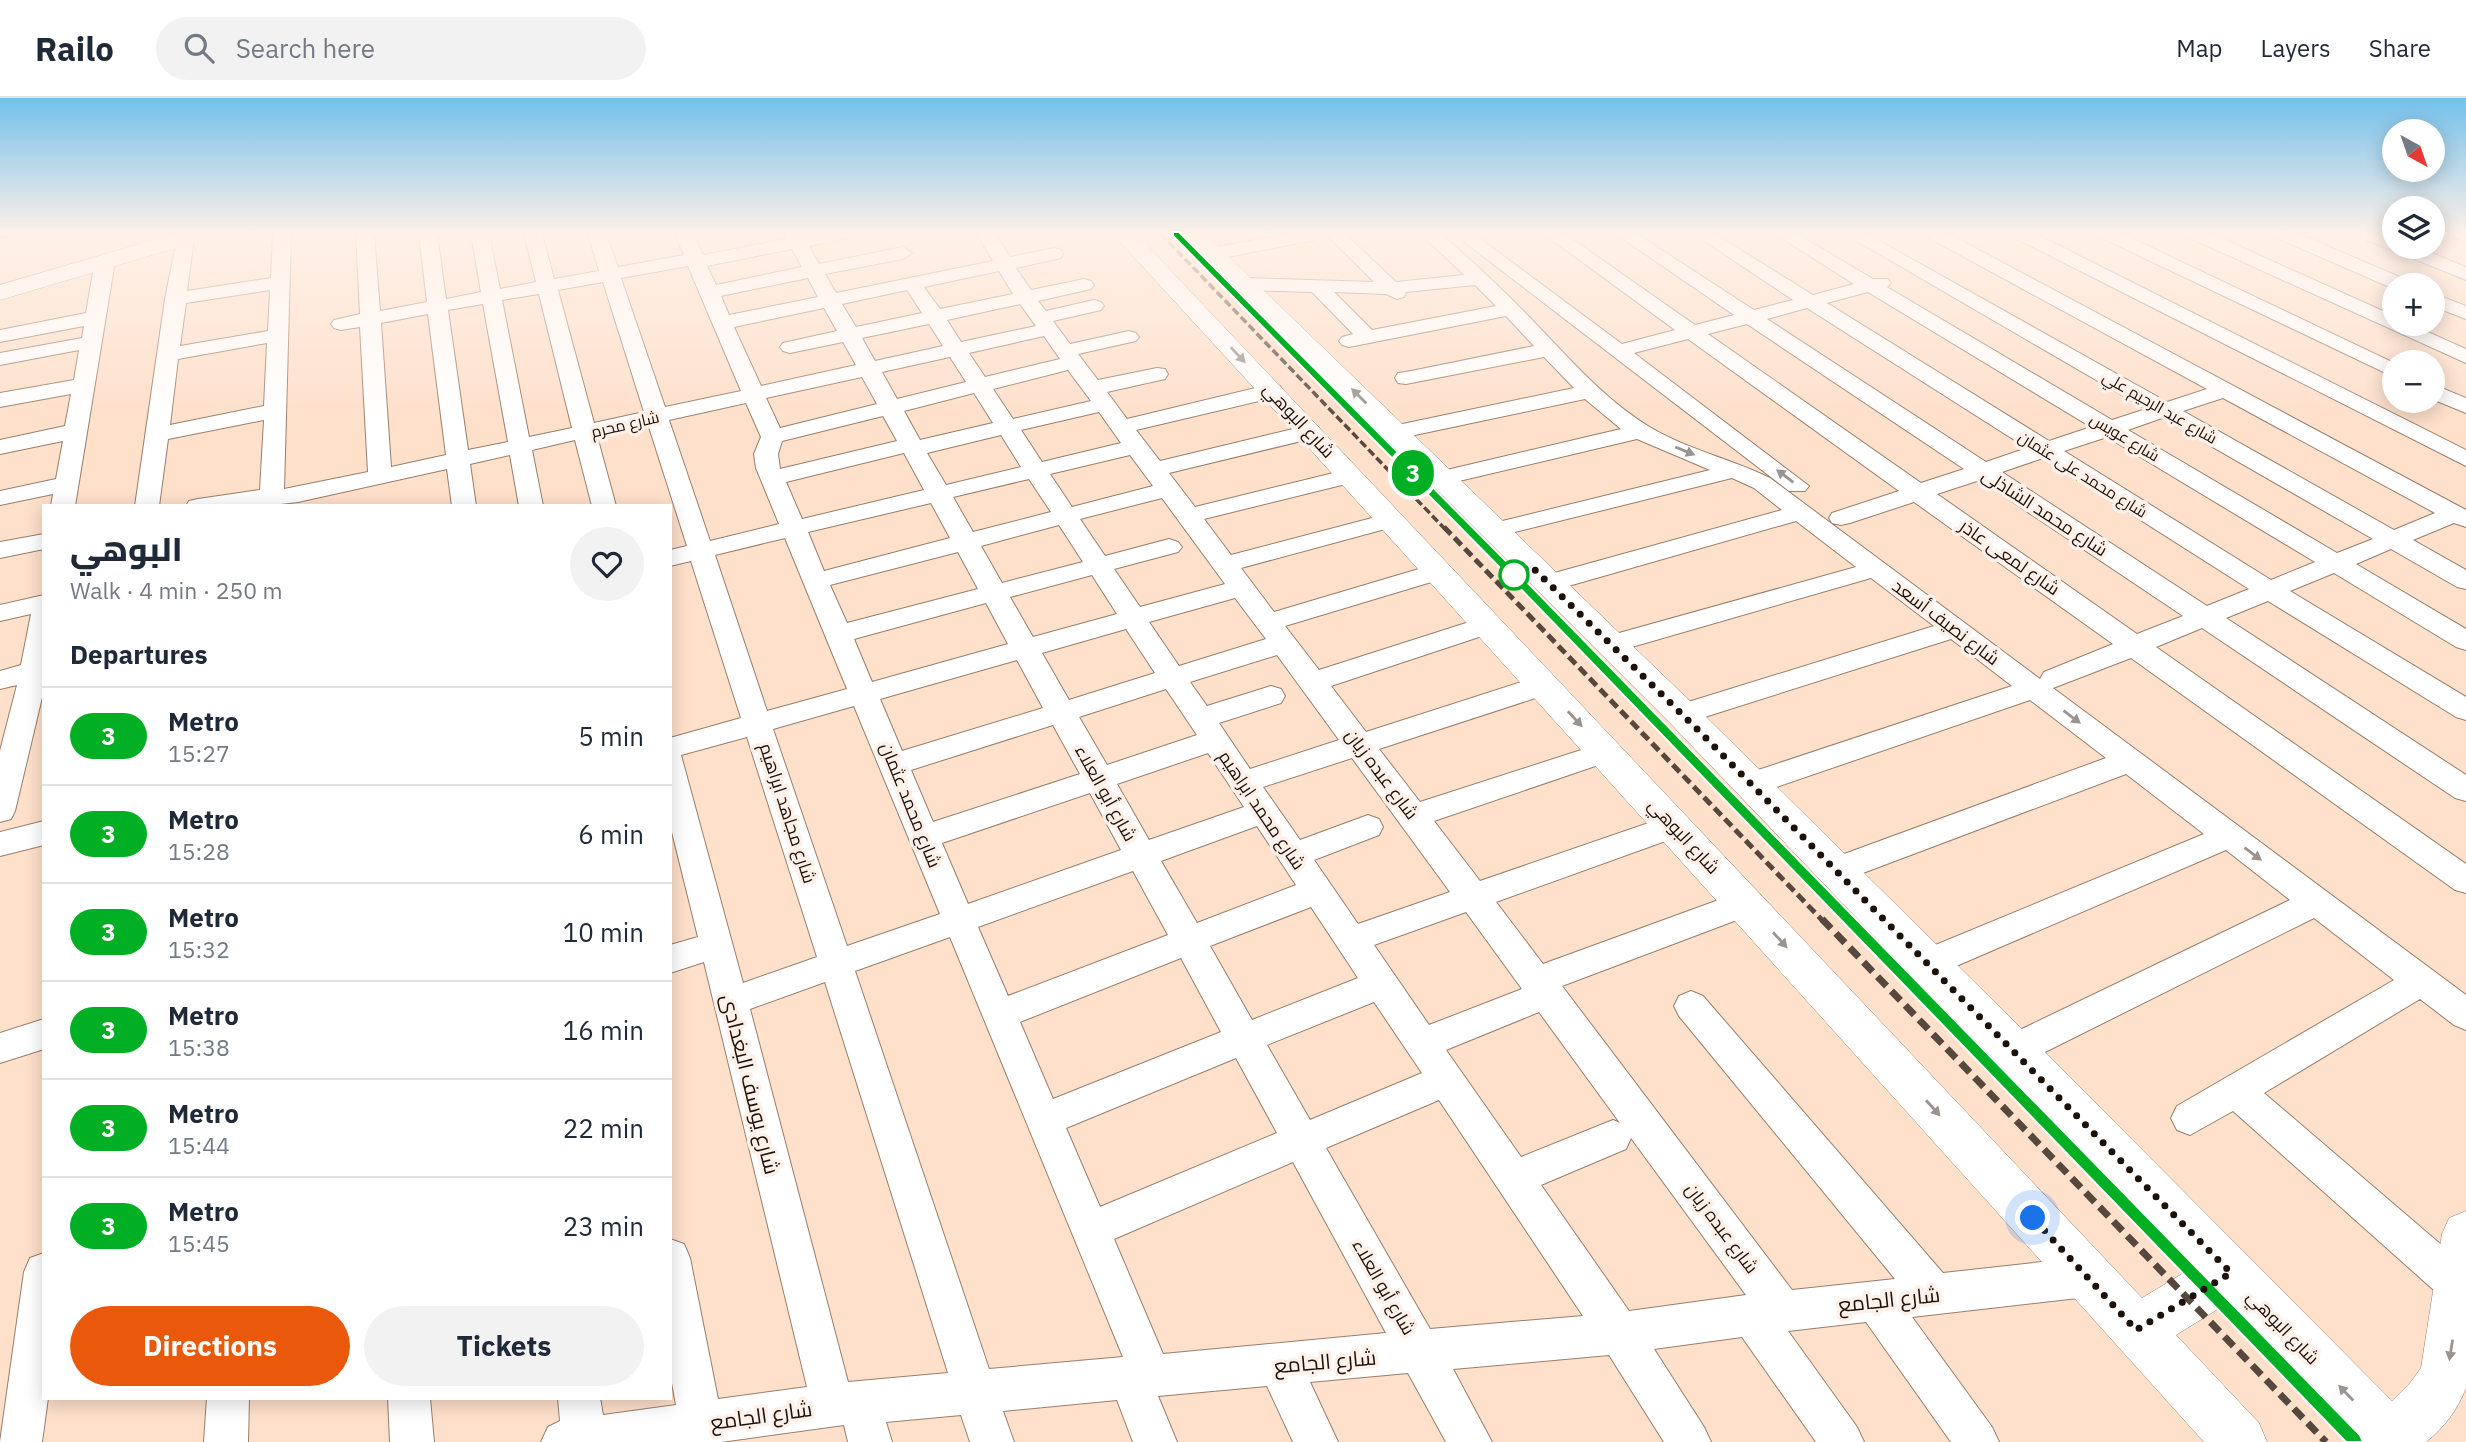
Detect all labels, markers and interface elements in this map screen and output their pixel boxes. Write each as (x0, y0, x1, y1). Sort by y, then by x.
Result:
search box (156, 17, 646, 80)
text: Railo (35, 27, 114, 70)
icon: search (180, 29, 218, 67)
text: Search here (236, 31, 375, 65)
text: Map (2176, 32, 2223, 64)
text: Layers (2261, 32, 2331, 64)
text: Share (2369, 32, 2431, 64)
north arrow (2382, 119, 2445, 182)
map controls (2382, 119, 2445, 413)
button: layers (2382, 196, 2445, 259)
button: + (2382, 273, 2445, 336)
one-way arrow (1229, 346, 1246, 363)
button: − (2382, 350, 2445, 413)
street label: شارع عبد الرحيم علي (2097, 366, 2221, 451)
street label: شارع البوهي (1256, 377, 1340, 465)
one-way arrow (1351, 388, 1367, 405)
street label: شارع محرم (589, 406, 662, 444)
street label: شارع عويس (2086, 408, 2163, 467)
street label: شارع محمد على عثمان (2014, 426, 2151, 523)
one-way arrow (1674, 446, 1695, 457)
line badge: 3 (1390, 450, 1436, 496)
text: 3 (1406, 457, 1420, 489)
street label: شارع محمد الشاذلى (1977, 463, 2112, 562)
one-way arrow (1776, 470, 1794, 484)
street label: شارع لمعى عاذر (1954, 513, 2065, 601)
text: البوهي (70, 527, 183, 570)
button: heart (570, 527, 644, 601)
unlabelled marker (1499, 560, 1529, 590)
street label: شارع نصيف أسعد (1887, 574, 2004, 671)
text: Walk · 4 min · 250 m (70, 575, 283, 605)
text: Departures (70, 637, 208, 671)
text: Metro (168, 704, 239, 738)
one-way arrow (1567, 710, 1583, 727)
one-way arrow (2063, 710, 2081, 724)
text: 5 min (578, 719, 644, 753)
text: 3 (101, 720, 116, 752)
street label: شارع عبده زيان (1340, 724, 1424, 825)
text: 15:27 (168, 738, 230, 768)
street label: شارع محمد عثمان (875, 739, 947, 871)
street label: شارع مجاهد ابراهيم (753, 740, 822, 886)
street label: شارع أبو العلاء (1069, 741, 1142, 846)
street label: شارع محمد ابراهيم (1213, 746, 1310, 875)
street label: شارع البوهي (1641, 793, 1725, 881)
text: Metro (168, 802, 239, 836)
text: 6 min (578, 817, 644, 851)
text: 3 (101, 818, 116, 850)
text: 15:28 (168, 836, 230, 866)
one-way arrow (2244, 847, 2262, 862)
text: Metro (168, 900, 239, 934)
text: 10 min (563, 915, 644, 949)
text: 3 (101, 916, 116, 948)
one-way arrow (1771, 931, 1787, 948)
text: 15:32 (168, 934, 230, 964)
street label: شارع يوسف البغدادى (714, 991, 787, 1177)
text: Metro (168, 998, 239, 1032)
text: 16 min (563, 1013, 644, 1047)
text: 3 (101, 1014, 116, 1046)
text: 15:38 (168, 1032, 230, 1062)
text: Metro (168, 1096, 239, 1130)
one-way arrow (1925, 1099, 1941, 1117)
text: 22 min (563, 1111, 644, 1145)
text: 3 (101, 1112, 116, 1144)
text: 15:44 (168, 1130, 230, 1160)
street label: شارع عبده زيان (1680, 1178, 1764, 1279)
text: Metro (168, 1194, 239, 1228)
your location (2015, 1200, 2050, 1235)
text: 23 min (563, 1209, 644, 1243)
text: 3 (101, 1210, 116, 1242)
text: 15:45 (168, 1228, 230, 1258)
street label: شارع أبو العلاء (1347, 1235, 1421, 1339)
street label: شارع الجامع (1836, 1280, 1942, 1319)
street label: شارع البوهي (2240, 1285, 2324, 1371)
button: Directions (70, 1306, 350, 1386)
button: Tickets (364, 1306, 644, 1386)
one-way arrow (2445, 1339, 2456, 1361)
street label: شارع الجامع (1273, 1343, 1377, 1380)
one-way arrow (2339, 1385, 2355, 1402)
street label: شارع الجامع (708, 1394, 814, 1437)

